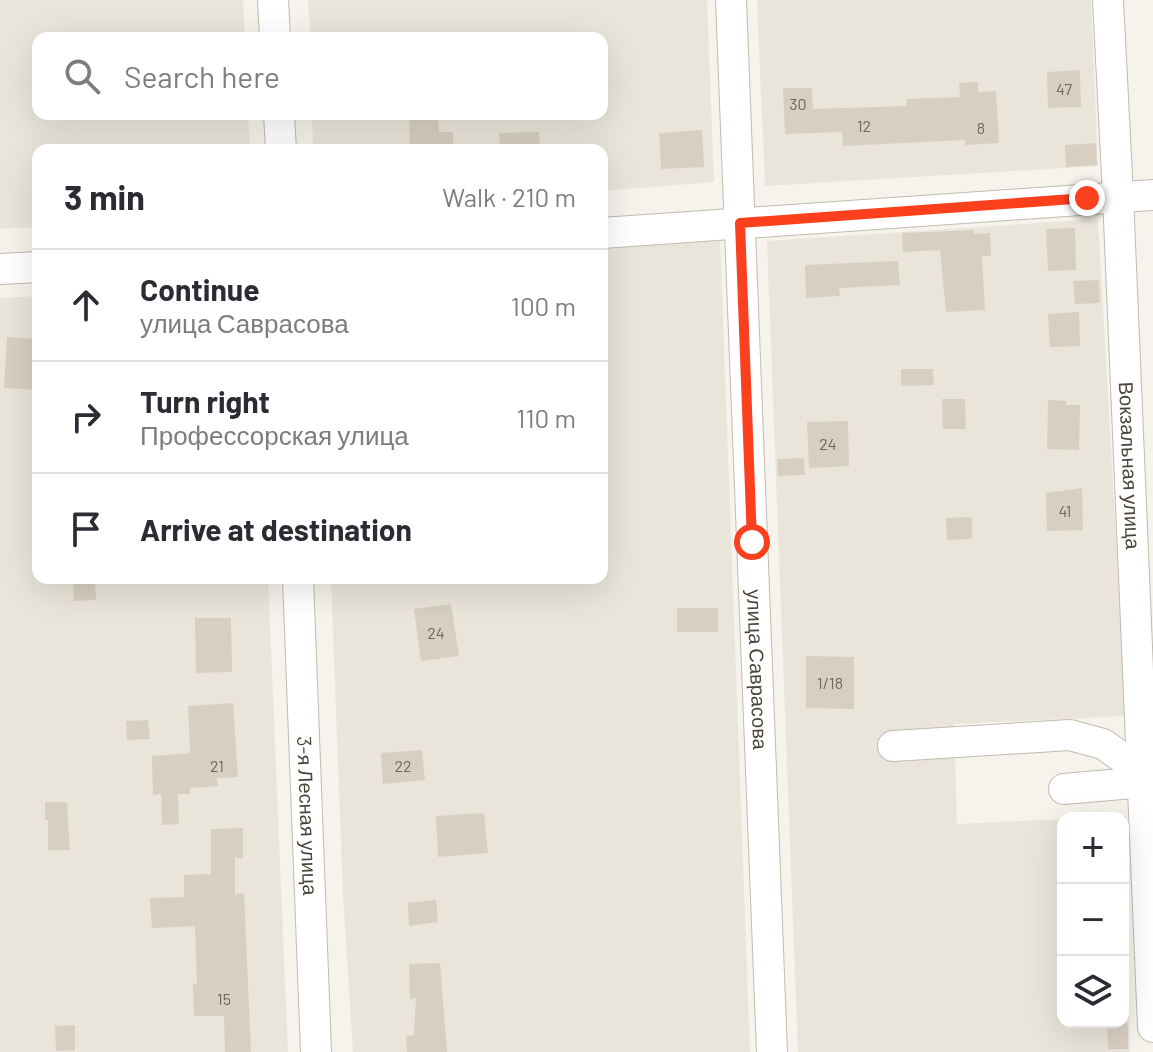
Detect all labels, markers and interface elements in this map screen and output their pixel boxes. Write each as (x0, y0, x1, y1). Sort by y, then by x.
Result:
search box (32, 32, 608, 120)
icon: search (60, 54, 104, 98)
text: Search here (124, 58, 280, 94)
house number: 47 (1056, 79, 1072, 98)
house number: 30 (789, 94, 807, 113)
house number: 12 (857, 116, 871, 135)
house number: 8 (977, 118, 985, 137)
text: 3 min (64, 176, 145, 217)
route end (1069, 180, 1105, 216)
text: Walk · 210 m (442, 181, 576, 212)
text: Continue (140, 271, 260, 307)
icon: ahead (64, 283, 108, 327)
text: 100 m (511, 290, 576, 321)
text: улица Саврасова (140, 307, 349, 338)
street label: Вокзальная улица (1115, 381, 1146, 551)
text: Turn right (140, 383, 270, 419)
icon: right (64, 395, 108, 439)
text: 110 m (516, 402, 576, 433)
text: Профессорская улица (140, 419, 409, 450)
house number: 24 (819, 434, 837, 453)
house number: 41 (1059, 501, 1071, 520)
icon: arrive (64, 507, 108, 551)
text: Arrive at destination (140, 511, 412, 547)
route start (734, 524, 770, 560)
street label: улица Саврасова (743, 589, 773, 751)
house number: 24 (427, 623, 445, 642)
house number: 1/18 (817, 673, 843, 692)
street label: 3-я Лесная улица (293, 736, 323, 897)
house number: 21 (210, 756, 224, 775)
house number: 22 (394, 756, 412, 775)
map controls (1057, 812, 1129, 1028)
button: + (1057, 812, 1129, 884)
button: − (1057, 884, 1129, 956)
button: layers (1057, 956, 1129, 1028)
house number: 15 (217, 989, 231, 1008)

